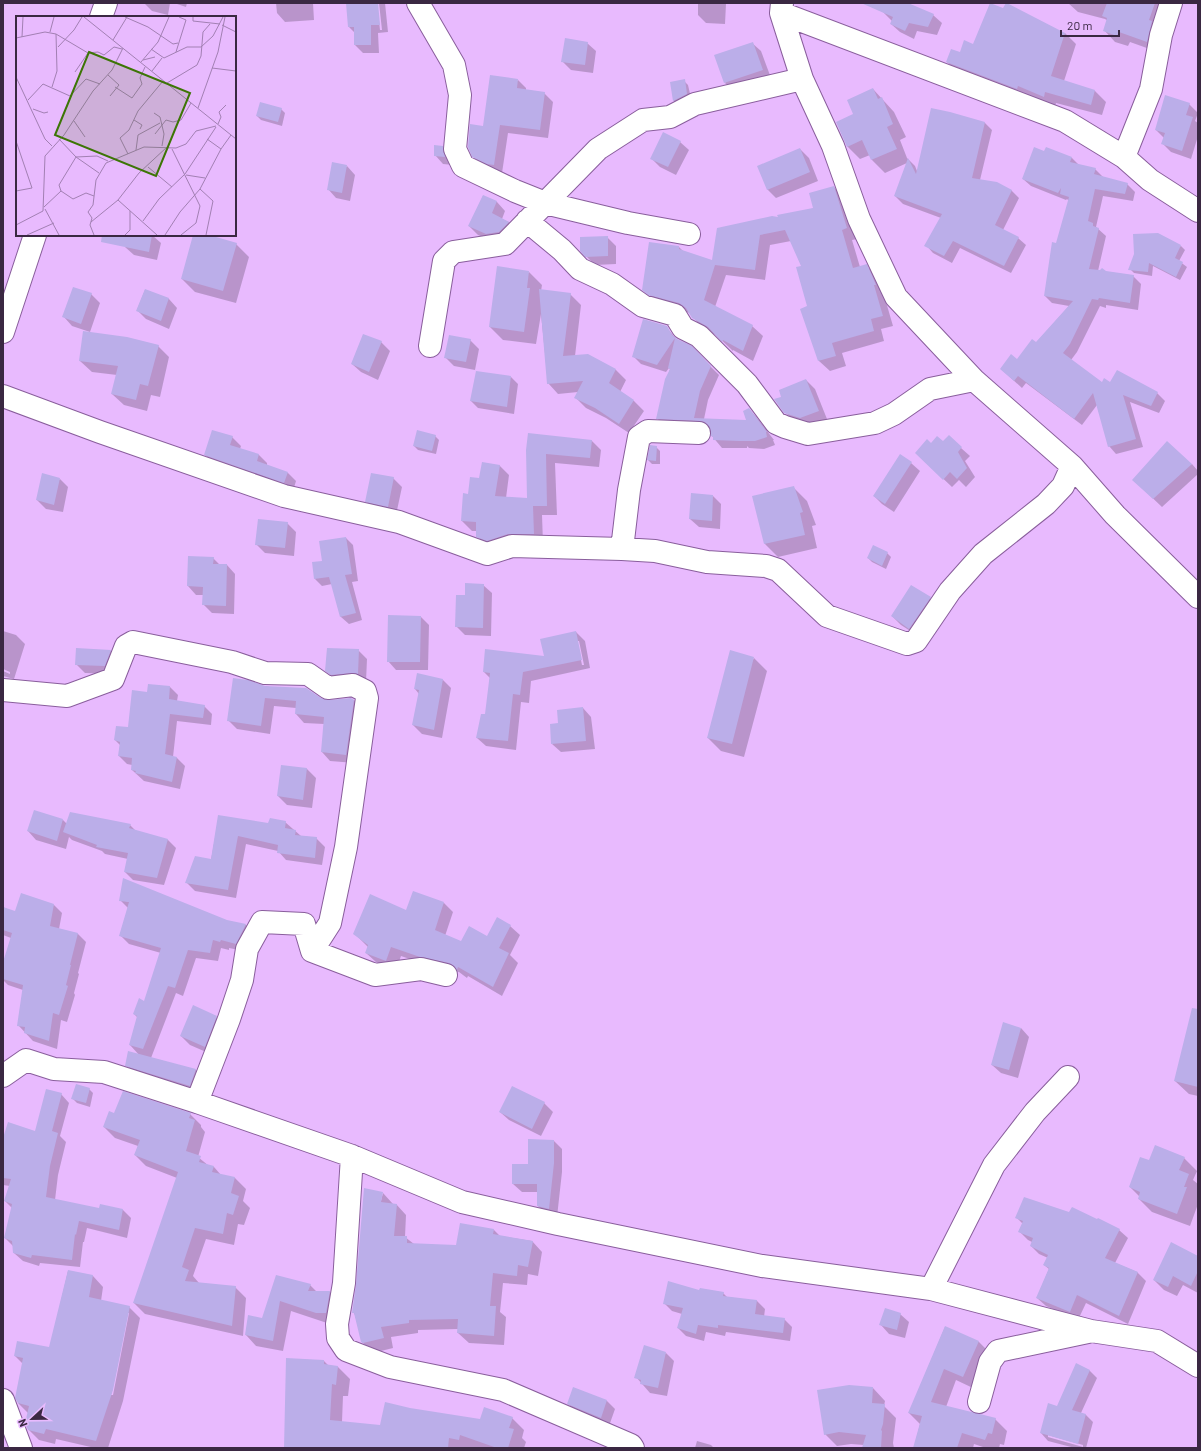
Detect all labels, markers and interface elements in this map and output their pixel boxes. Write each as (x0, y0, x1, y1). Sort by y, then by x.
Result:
scale bar (1061, 12, 1119, 38)
inset map (16, 16, 236, 236)
text: 20 m (1067, 18, 1093, 32)
north arrow (12, 1399, 52, 1439)
text: N (15, 1417, 30, 1429)

